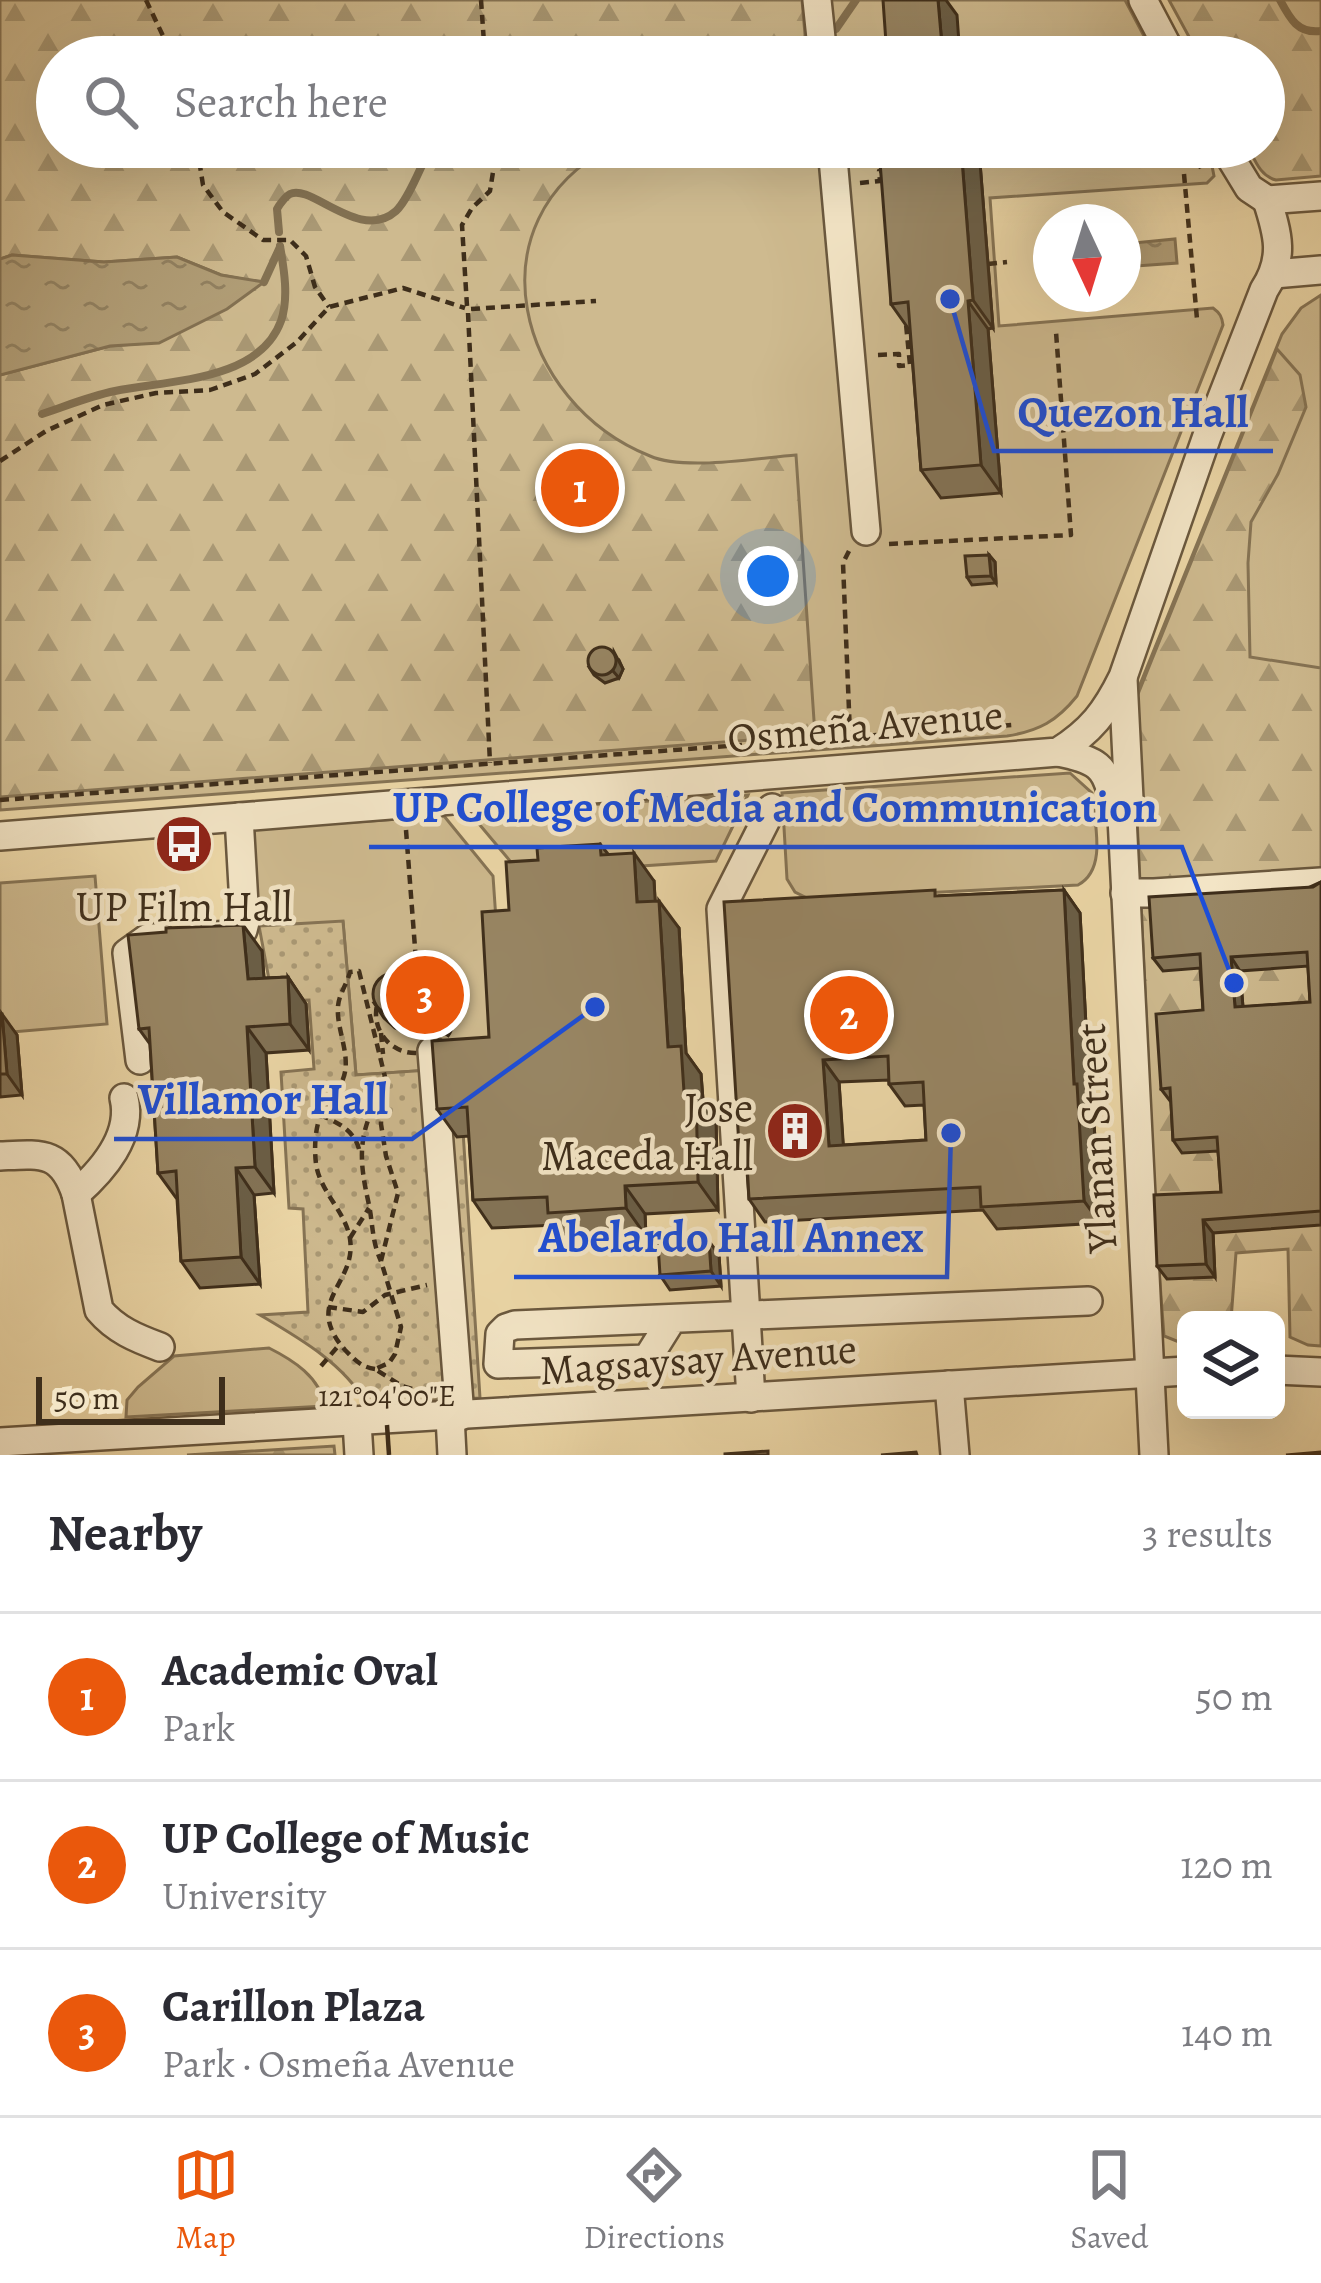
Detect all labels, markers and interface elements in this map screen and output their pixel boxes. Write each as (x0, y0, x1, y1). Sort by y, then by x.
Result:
search box (36, 36, 1285, 168)
icon: search (78, 69, 144, 135)
text: Search here (174, 71, 388, 133)
north arrow (1033, 204, 1141, 312)
callout: Quezon Hall (994, 370, 1273, 451)
text: Quezon Hall (1017, 381, 1249, 443)
pin: 1 (541, 443, 619, 533)
your location (738, 546, 798, 606)
street label: Osmeña Avenue (725, 686, 1005, 766)
callout: UP College of Media and Communication (369, 766, 1182, 847)
text: UP College of Media and Communication (392, 776, 1158, 838)
bus stop icon: UP Film Hall (153, 813, 215, 875)
place label: UP Film Hall (76, 878, 292, 935)
pin: 3 (386, 950, 464, 1040)
pin: 2 (810, 970, 888, 1060)
street label: Ylanan Street (1062, 1022, 1131, 1255)
callout: Villamor Hall (114, 1058, 412, 1139)
text: Villamor Hall (137, 1068, 388, 1130)
place label: Jose Maceda Hall (541, 1079, 753, 1184)
building icon: Jose Maceda Hall (764, 1100, 826, 1162)
callout: Abelardo Hall Annex (514, 1196, 947, 1277)
text: Abelardo Hall Annex (538, 1206, 924, 1268)
map controls (1177, 1311, 1285, 1419)
button: layers (1177, 1311, 1285, 1419)
street label: Magsaysay Avenue (537, 1319, 859, 1399)
scale bar (36, 1371, 225, 1424)
text: 50 m (54, 1375, 120, 1420)
text: 121°04'00"E (318, 1376, 456, 1416)
text: Nearby (48, 1498, 202, 1568)
text: 3 results (1142, 1507, 1273, 1560)
text: Academic Oval (162, 1639, 438, 1701)
text: 1 (80, 1670, 94, 1723)
text: 50 m (1195, 1670, 1273, 1723)
text: Park (162, 1701, 235, 1754)
text: UP College of Music (162, 1807, 530, 1869)
text: 2 (78, 1838, 96, 1891)
text: 120 m (1180, 1838, 1273, 1891)
text: University (162, 1869, 326, 1922)
text: Carillon Plaza (162, 1975, 425, 2037)
text: 3 (79, 2006, 95, 2059)
text: 140 m (1181, 2006, 1273, 2059)
text: Park · Osmeña Avenue (162, 2037, 515, 2090)
tab: Map (173, 2142, 239, 2259)
tab: Directions (584, 2142, 725, 2259)
tab: Saved (1070, 2142, 1148, 2259)

